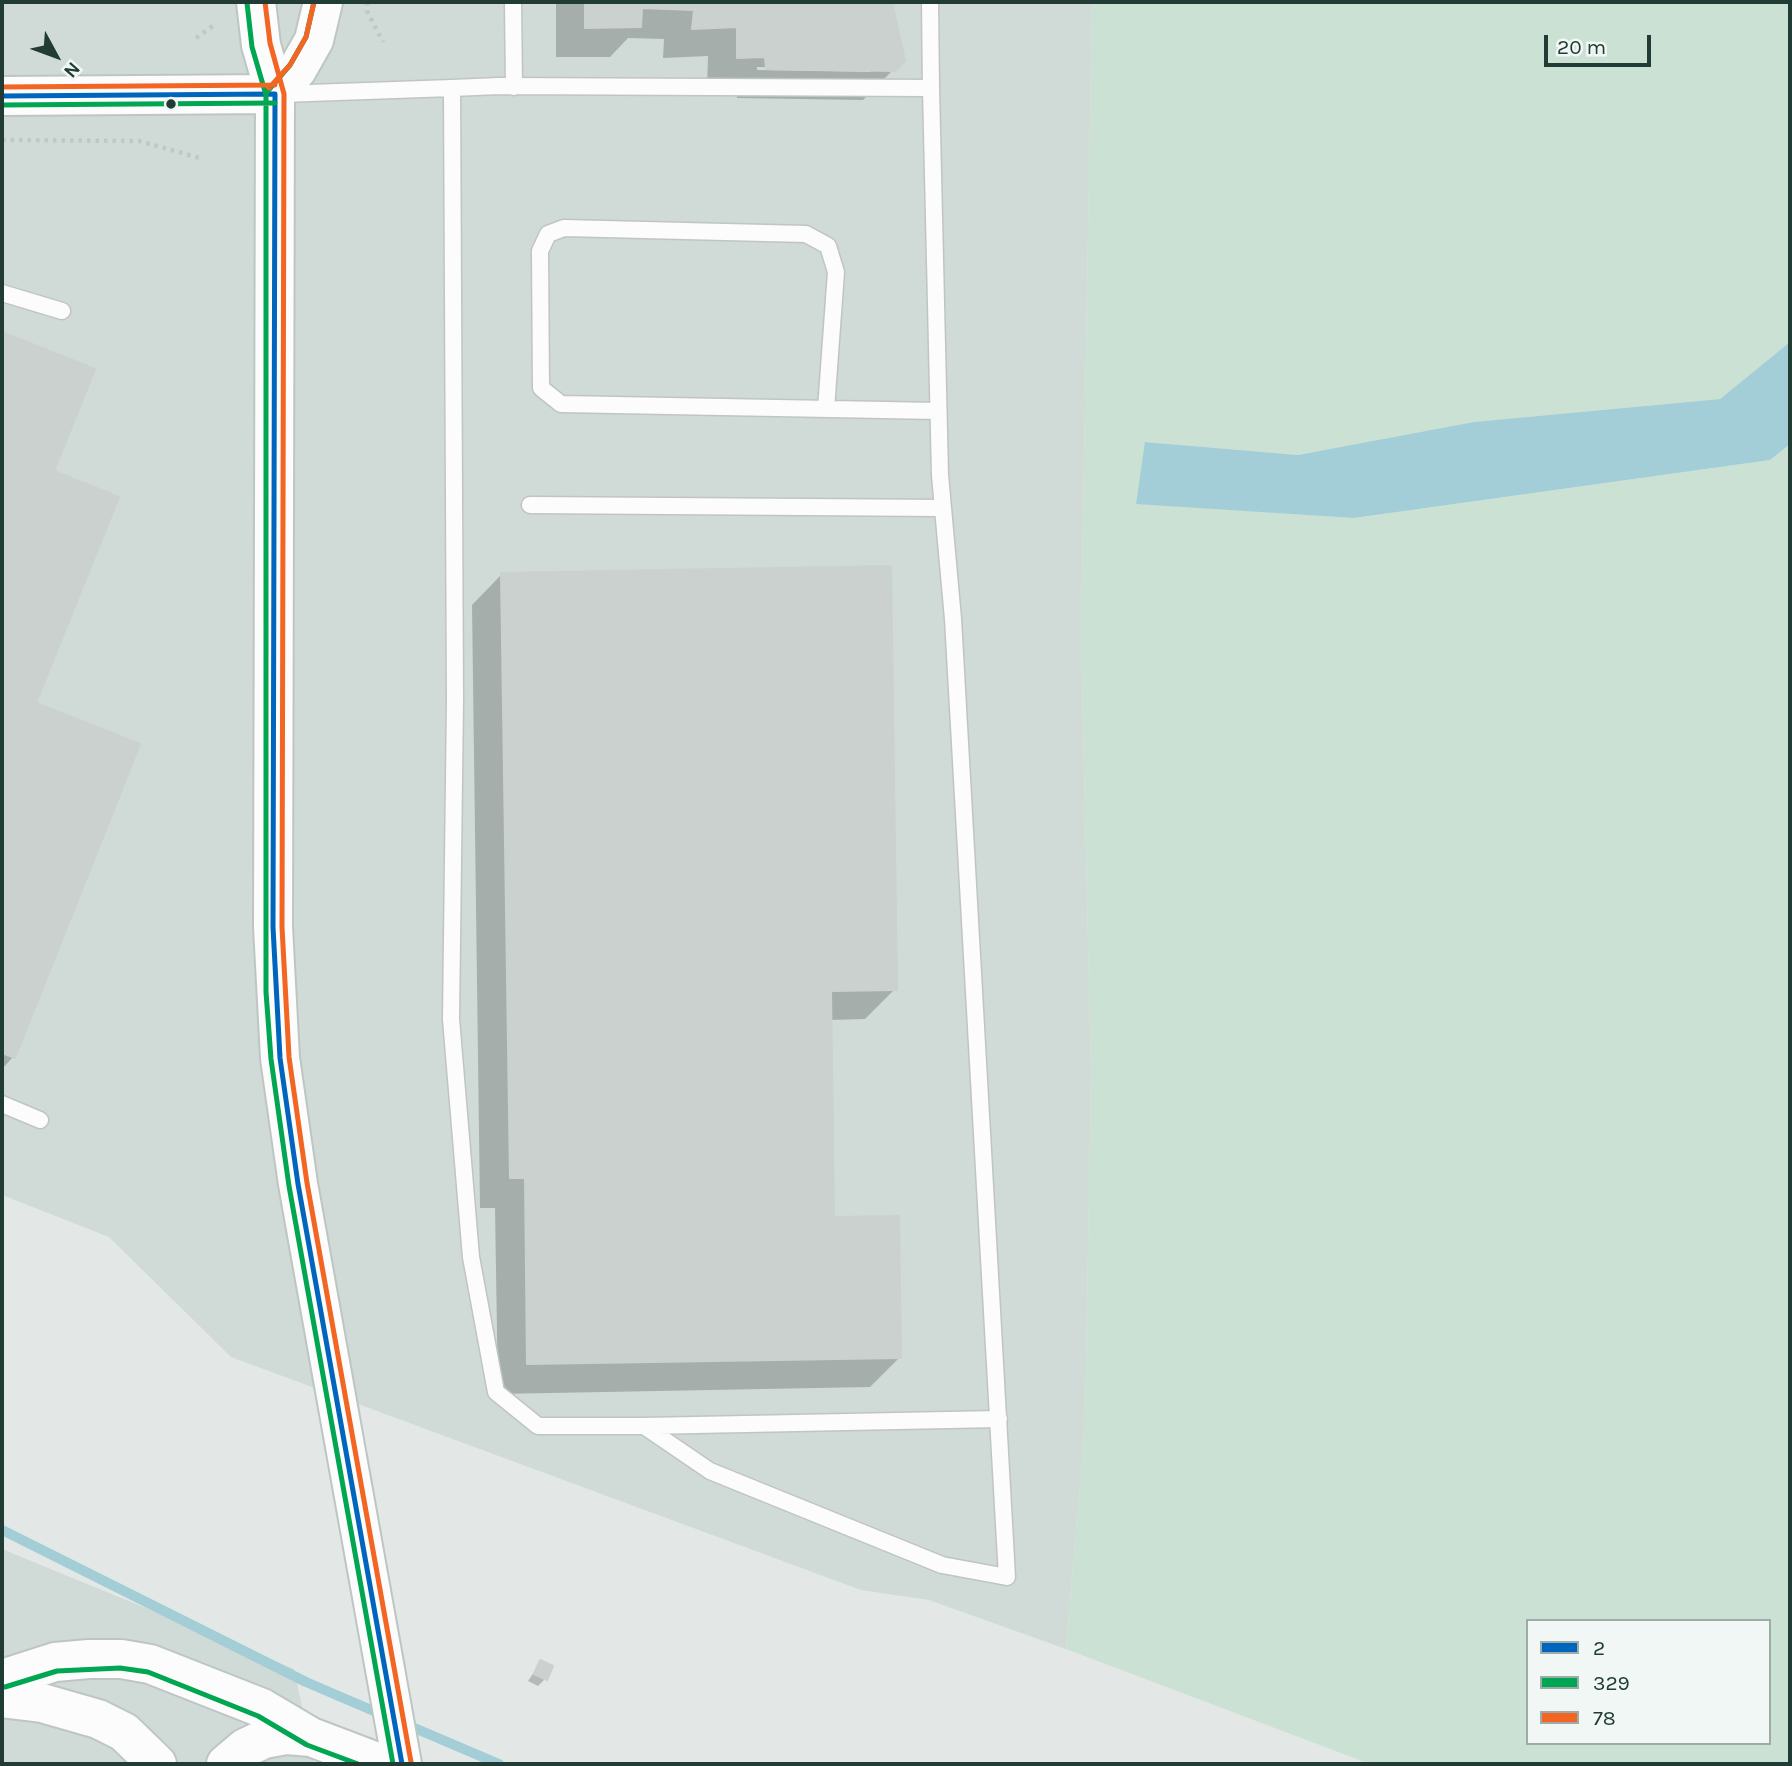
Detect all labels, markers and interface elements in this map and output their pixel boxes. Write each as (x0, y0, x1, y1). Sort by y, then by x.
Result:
north arrow (21, 21, 91, 91)
scale bar (1547, 21, 1654, 65)
text: 20 m (1557, 35, 1606, 59)
text: N (59, 57, 85, 82)
unlabelled marker (164, 97, 178, 111)
legend (1526, 1619, 1771, 1745)
text: 2 (1593, 1636, 1605, 1660)
text: 329 (1593, 1671, 1630, 1695)
text: 78 (1593, 1706, 1616, 1730)

